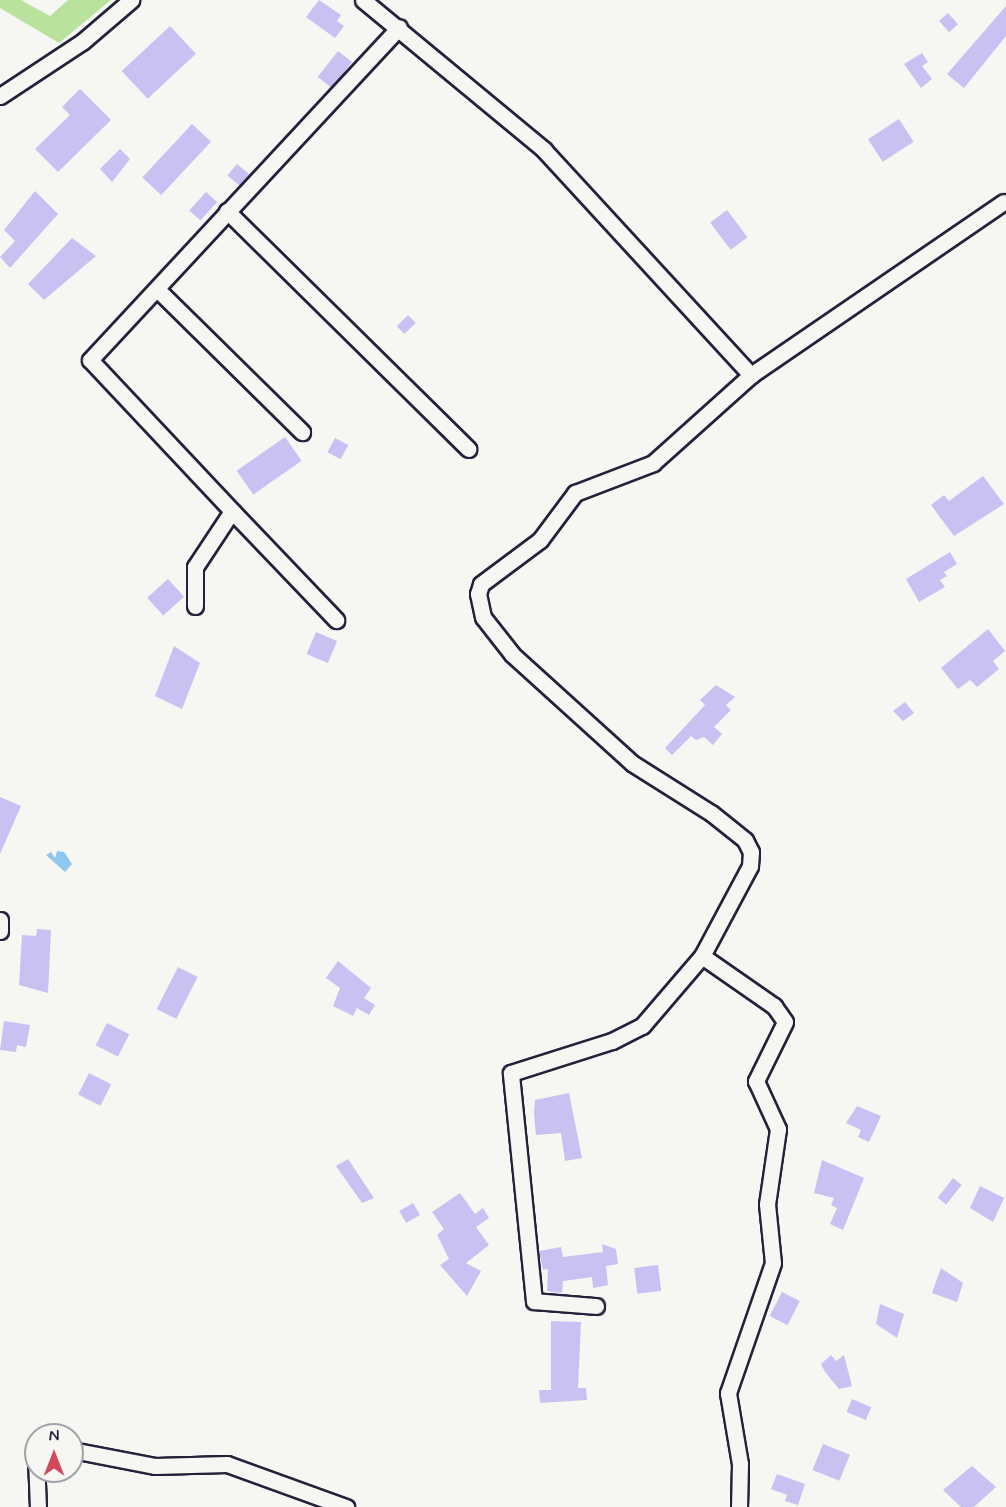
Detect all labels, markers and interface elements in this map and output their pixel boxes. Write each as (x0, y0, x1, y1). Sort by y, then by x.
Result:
north arrow (24, 1423, 84, 1483)
text: N (49, 1426, 59, 1447)

